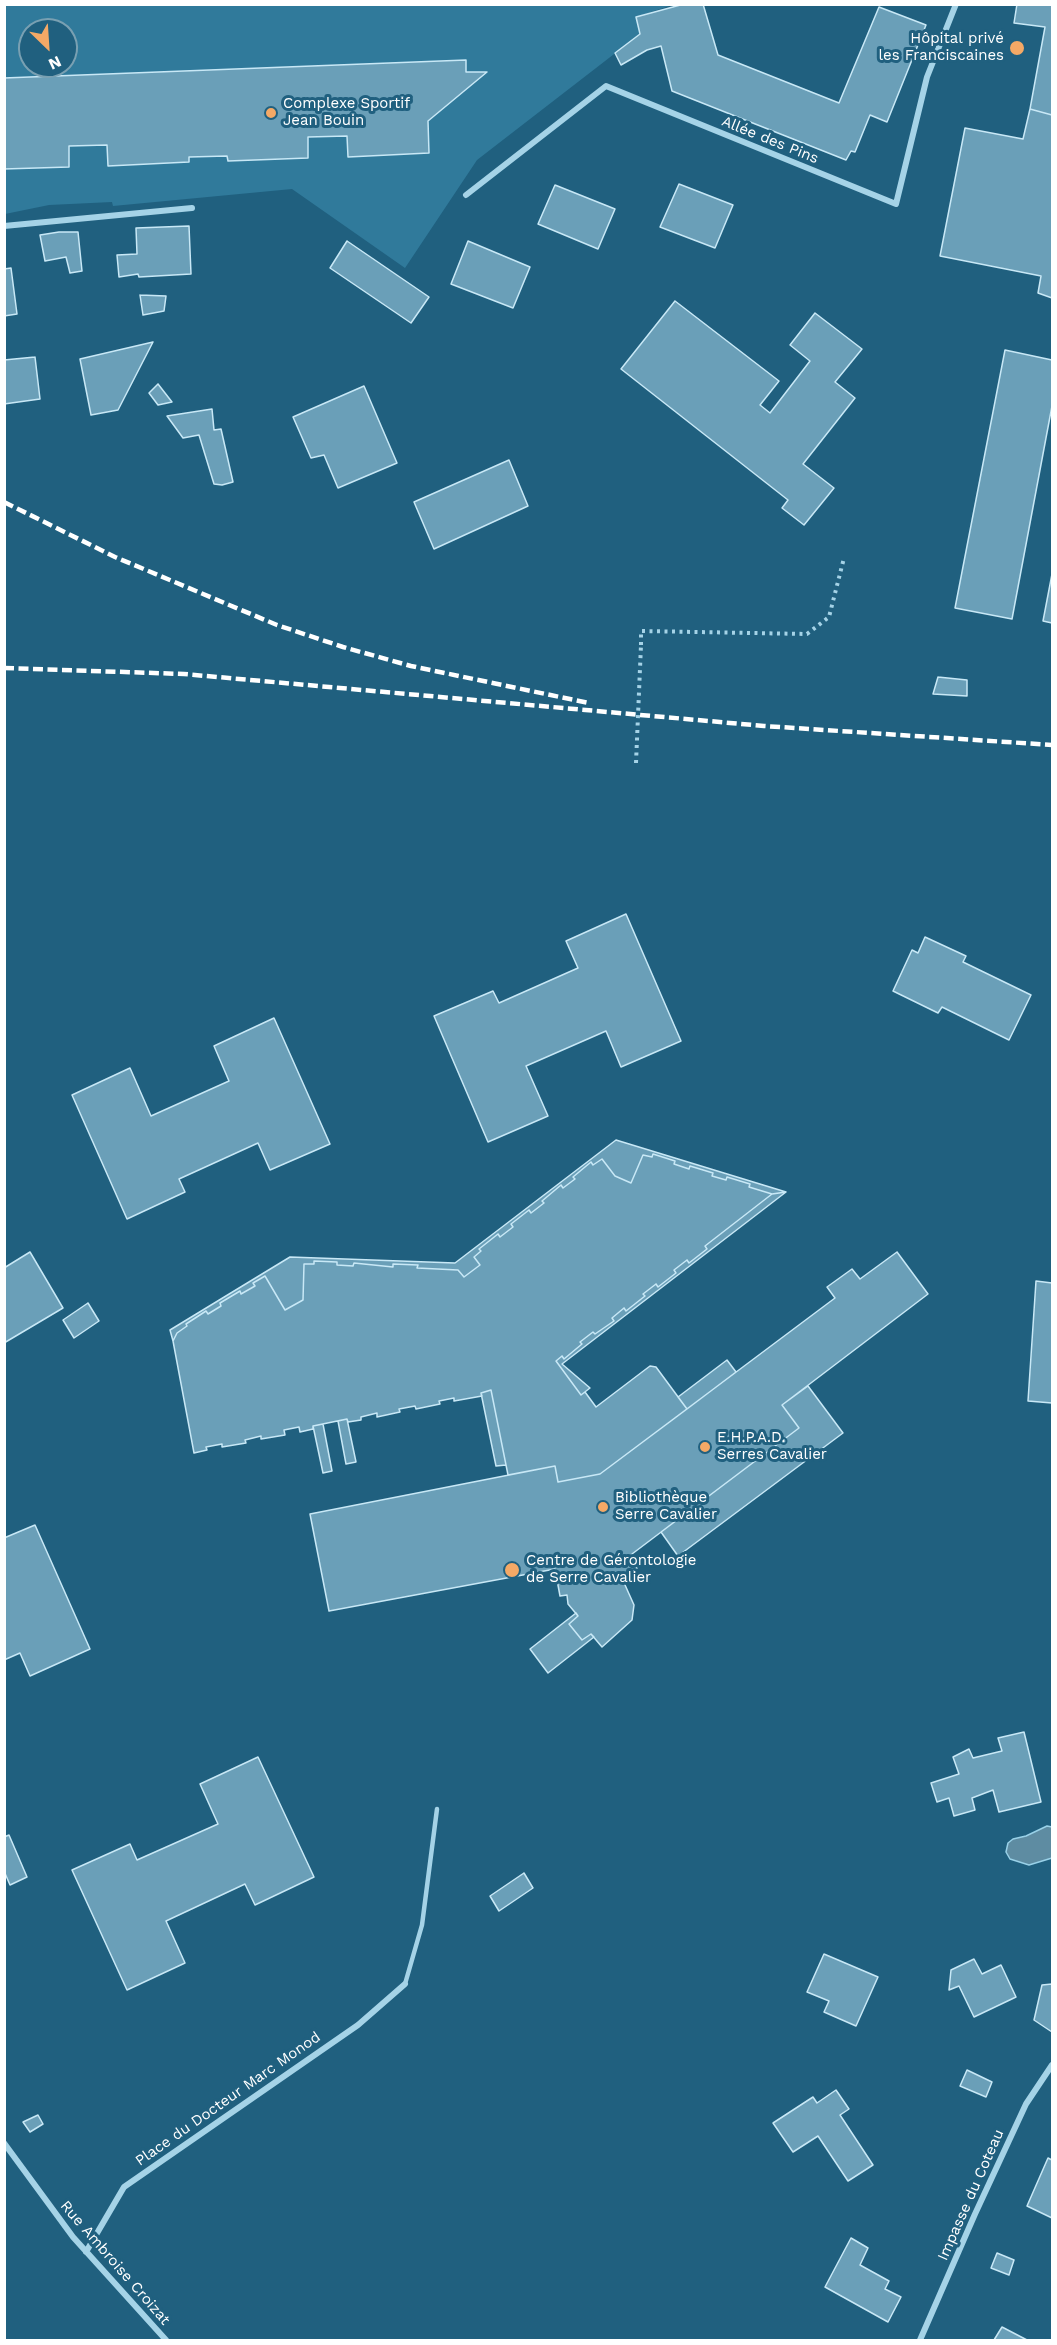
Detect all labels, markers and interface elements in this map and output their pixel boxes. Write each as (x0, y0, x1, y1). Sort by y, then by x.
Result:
north arrow (18, 18, 78, 78)
place label: Hôpital privé les Franciscaines (878, 30, 1004, 65)
marker: Hôpital privé les Franciscaines (1008, 39, 1026, 57)
text: N (46, 52, 64, 74)
place label: Complexe Sportif Jean Bouin (283, 95, 410, 130)
marker: Complexe Sportif Jean Bouin (264, 106, 278, 120)
street label: Allée des Pins (719, 112, 821, 168)
place label: E.H.P.A.D. Serres Cavalier (717, 1429, 827, 1464)
marker: E.H.P.A.D. Serres Cavalier (698, 1440, 712, 1454)
place label: Bibliothèque Serre Cavalier (615, 1489, 717, 1524)
marker: Bibliothèque Serre Cavalier (596, 1500, 610, 1514)
place label: Centre de Gérontologie de Serre Cavalier (526, 1552, 696, 1587)
marker: Centre de Gérontologie de Serre Cavalier (503, 1561, 521, 1579)
street label: Place du Docteur Marc Monod (132, 2028, 324, 2170)
street label: Impasse du Coteau (934, 2127, 1008, 2263)
street label: Rue Ambroise Croizat (56, 2197, 174, 2329)

